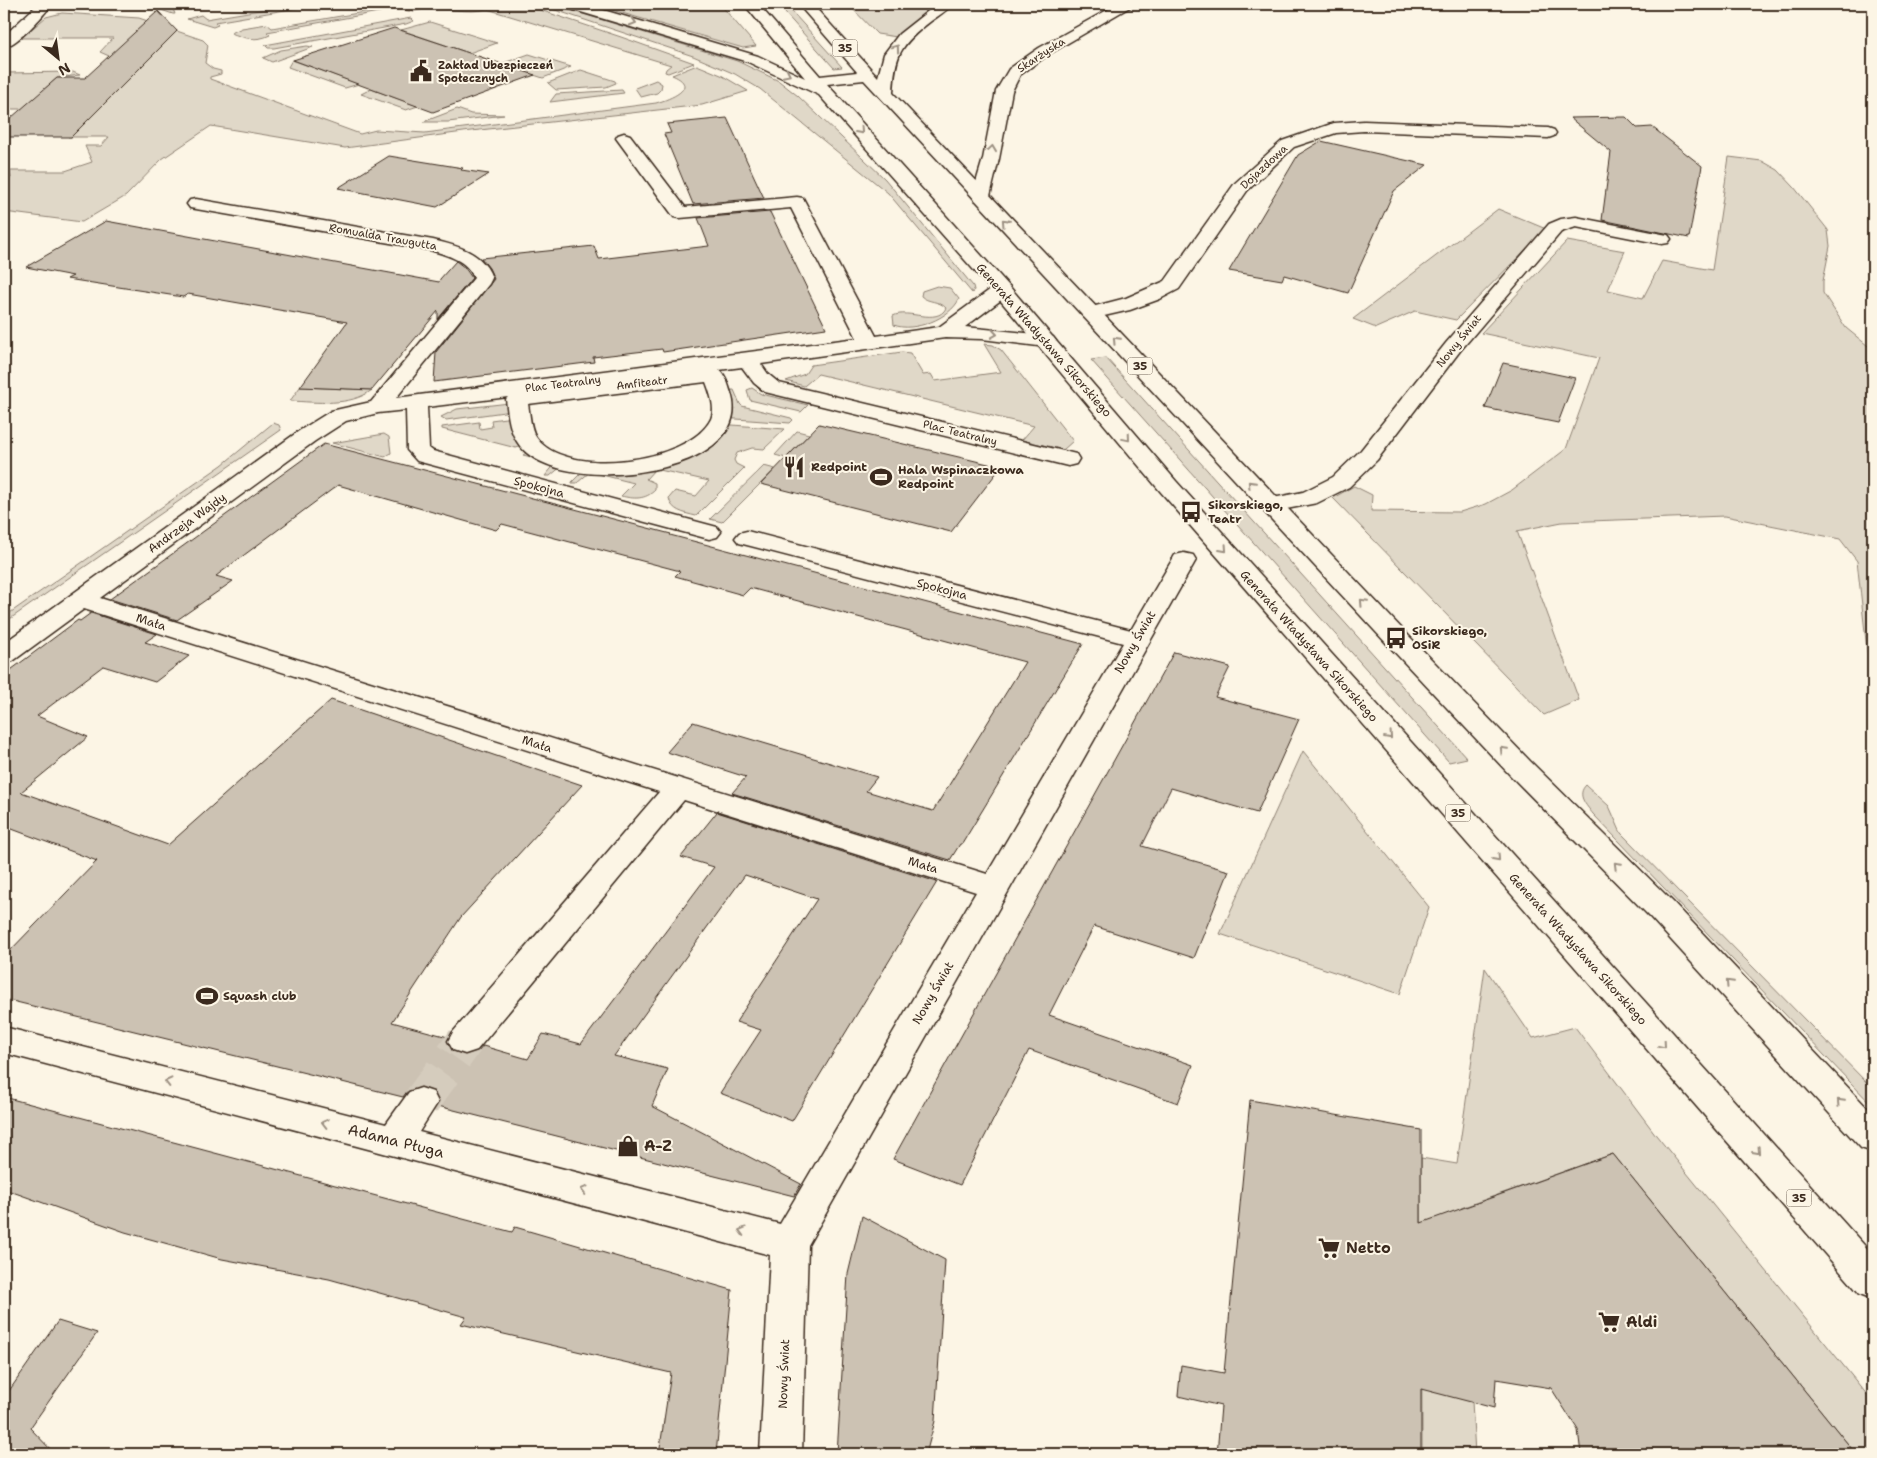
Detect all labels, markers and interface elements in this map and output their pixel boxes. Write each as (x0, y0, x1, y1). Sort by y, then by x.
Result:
one-way arrow (628, 17, 637, 27)
north arrow (32, 32, 82, 82)
street label: Skarżyska (1014, 34, 1068, 76)
road number: 35 (832, 40, 858, 56)
one-way arrow (890, 44, 899, 54)
public building icon: Zakład Ubezpieczeń Społecznych (408, 58, 434, 84)
place label: Zakład Ubezpieczeń Społecznych (438, 58, 554, 86)
text: N (55, 59, 74, 80)
one-way arrow (782, 68, 791, 79)
one-way arrow (854, 125, 863, 134)
street label: Dojazdowa (1237, 141, 1291, 193)
one-way arrow (986, 144, 997, 152)
one-way arrow (1002, 218, 1011, 227)
street label: Romualda Traugutta (328, 220, 438, 254)
street label: Generała Władysława Sikorskiego (973, 260, 1115, 420)
street label: Nowy Świat (1432, 311, 1485, 371)
one-way arrow (990, 329, 998, 339)
one-way arrow (1113, 337, 1122, 346)
road number: 35 (1128, 358, 1152, 374)
street label: Plac Teatralny (524, 372, 602, 396)
street label: Amfiteatr (615, 372, 669, 394)
street label: Plac Teatralny (921, 417, 999, 449)
one-way arrow (1122, 432, 1130, 441)
restaurant icon: Redpoint (781, 454, 807, 480)
place label: Redpoint (811, 459, 867, 475)
place label: Hala Wspinaczkowa Redpoint (898, 462, 1025, 492)
sports icon: Hala Wspinaczkowa Redpoint (868, 464, 894, 490)
street label: Spokojna (512, 473, 567, 502)
one-way arrow (1248, 481, 1257, 490)
street label: Andrzeja Wajdy (145, 489, 229, 557)
place label: Sikorskiego, Teatr (1208, 497, 1283, 527)
bus stop icon: Sikorskiego, Teatr (1178, 499, 1204, 525)
one-way arrow (1218, 543, 1227, 552)
street label: Generała Władysława Sikorskiego (1236, 567, 1382, 725)
street label: Spokojna (915, 575, 970, 604)
one-way arrow (1360, 599, 1369, 608)
street label: Nowy Świat (1111, 608, 1159, 676)
street label: Mała (134, 610, 168, 634)
place label: Sikorskiego, OSiR (1412, 623, 1487, 653)
bus stop icon: Sikorskiego, OSiR (1383, 625, 1409, 651)
one-way arrow (1384, 730, 1392, 739)
street label: Mała (520, 732, 554, 756)
one-way arrow (1500, 747, 1509, 756)
road number: 35 (1446, 804, 1470, 821)
one-way arrow (1492, 852, 1501, 861)
street label: Mała (906, 853, 940, 877)
one-way arrow (1614, 862, 1623, 871)
street label: Generała Władysława Sikorskiego (1505, 870, 1651, 1028)
street label: Nowy Świat (909, 959, 957, 1027)
one-way arrow (1726, 979, 1735, 988)
sports icon: Squash club (194, 983, 220, 1009)
place label: Squash club (223, 988, 297, 1004)
one-way arrow (1657, 1039, 1666, 1048)
one-way arrow (163, 1077, 172, 1088)
one-way arrow (1837, 1098, 1846, 1107)
one-way arrow (322, 1118, 330, 1128)
street label: Adama Pługa (346, 1119, 447, 1163)
shop icon: A-Z (615, 1133, 641, 1159)
place label: A-Z (644, 1136, 672, 1156)
one-way arrow (1751, 1145, 1760, 1154)
one-way arrow (581, 1185, 589, 1195)
road number: 35 (1786, 1190, 1812, 1206)
one-way arrow (738, 1226, 746, 1236)
supermarket icon: Netto (1316, 1235, 1342, 1261)
place label: Netto (1346, 1238, 1391, 1258)
supermarket icon: Aldi (1596, 1309, 1622, 1335)
place label: Aldi (1626, 1312, 1657, 1332)
street label: Nowy Świat (775, 1339, 793, 1409)

